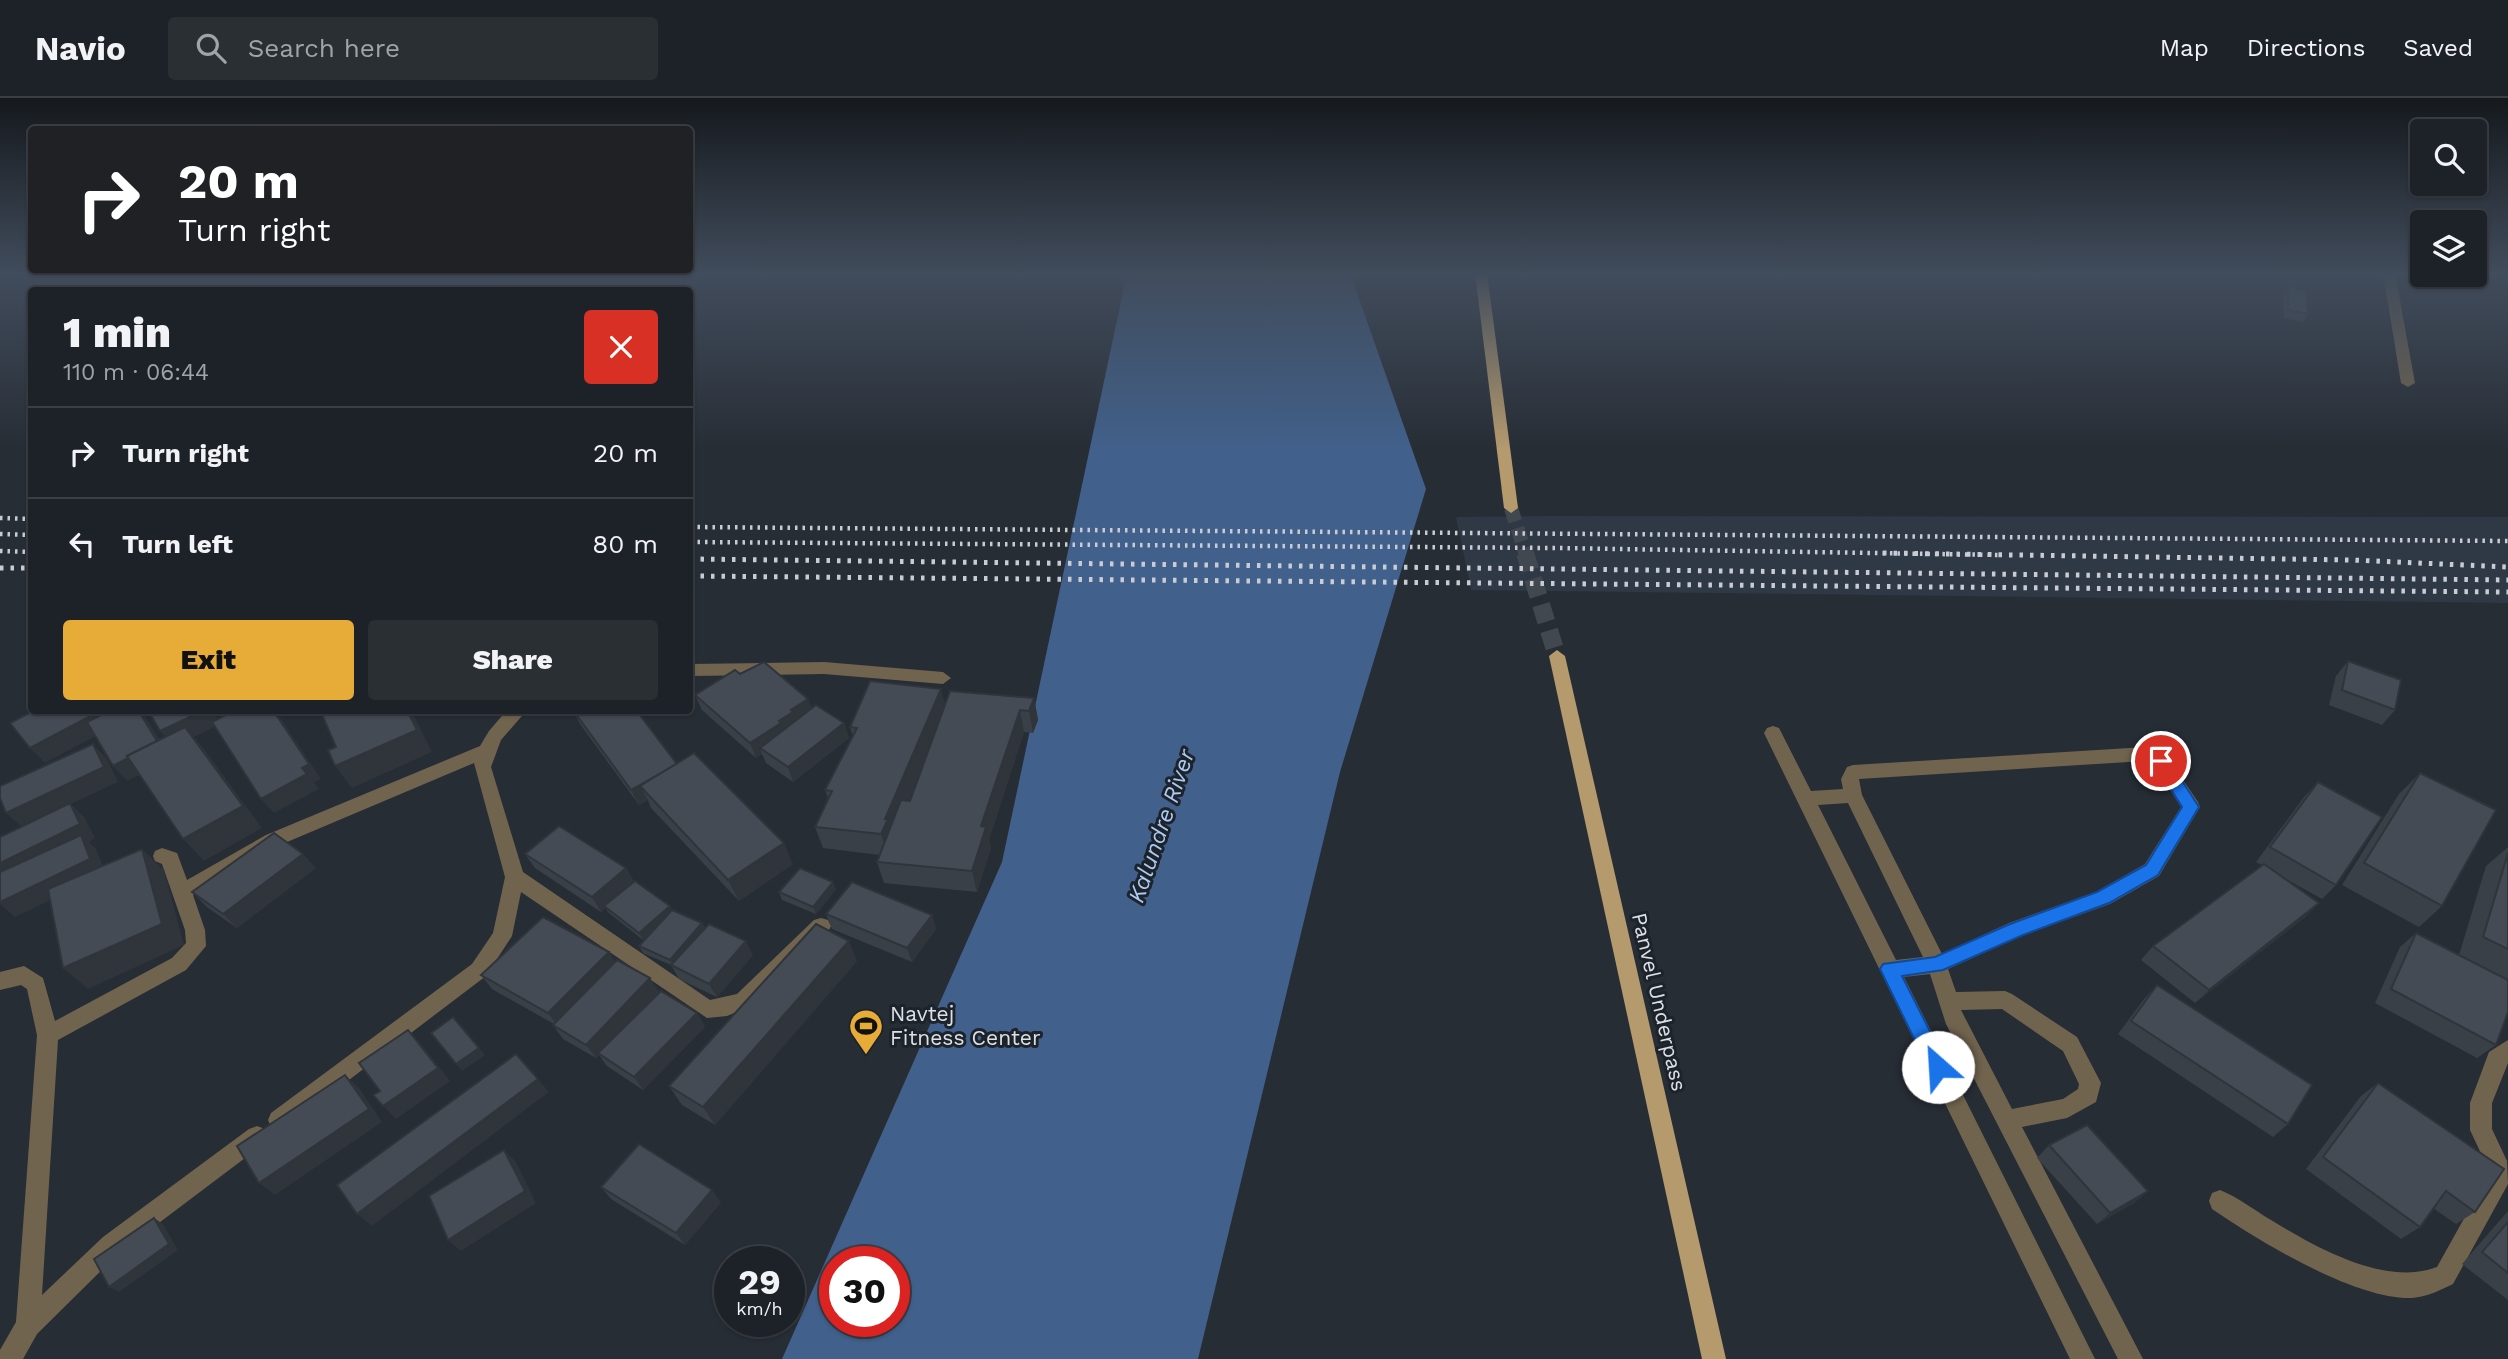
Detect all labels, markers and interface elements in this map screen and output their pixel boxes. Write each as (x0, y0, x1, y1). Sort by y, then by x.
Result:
search box (168, 17, 658, 80)
text: Navio (35, 29, 126, 68)
icon: search (192, 29, 230, 67)
text: Search here (248, 33, 400, 63)
text: Map (2160, 34, 2209, 62)
text: Directions (2247, 34, 2365, 62)
text: Saved (2403, 34, 2473, 62)
map controls (2410, 119, 2487, 287)
button: search (2410, 119, 2487, 196)
text: 20 m (178, 152, 299, 210)
icon: right (63, 154, 154, 245)
button: layers (2410, 210, 2487, 287)
text: Turn right (178, 211, 330, 249)
text: 1 min (63, 308, 171, 357)
button: close (584, 310, 658, 384)
text: 110 m · 06:44 (63, 359, 209, 386)
icon: right (63, 434, 101, 472)
text: Turn right (122, 438, 249, 468)
text: 20 m (593, 438, 658, 468)
icon: left (63, 525, 101, 563)
text: Turn left (122, 529, 233, 559)
text: 80 m (592, 529, 658, 559)
button: Exit (63, 620, 354, 700)
button: Share (368, 620, 658, 700)
pin (2131, 731, 2191, 791)
icon: arrive (2142, 742, 2180, 780)
water label: Kalundre River (1123, 745, 1201, 906)
street label: Panvel Underpass (1627, 910, 1692, 1093)
place label: Navtej Fitness Center (890, 1001, 1041, 1050)
sports icon: Navtej Fitness Center (847, 1007, 885, 1056)
position arrow (1901, 1030, 1975, 1104)
speed limit sign: 30 (819, 1246, 910, 1337)
text: 29 (738, 1261, 781, 1303)
text: km/h (736, 1298, 783, 1319)

